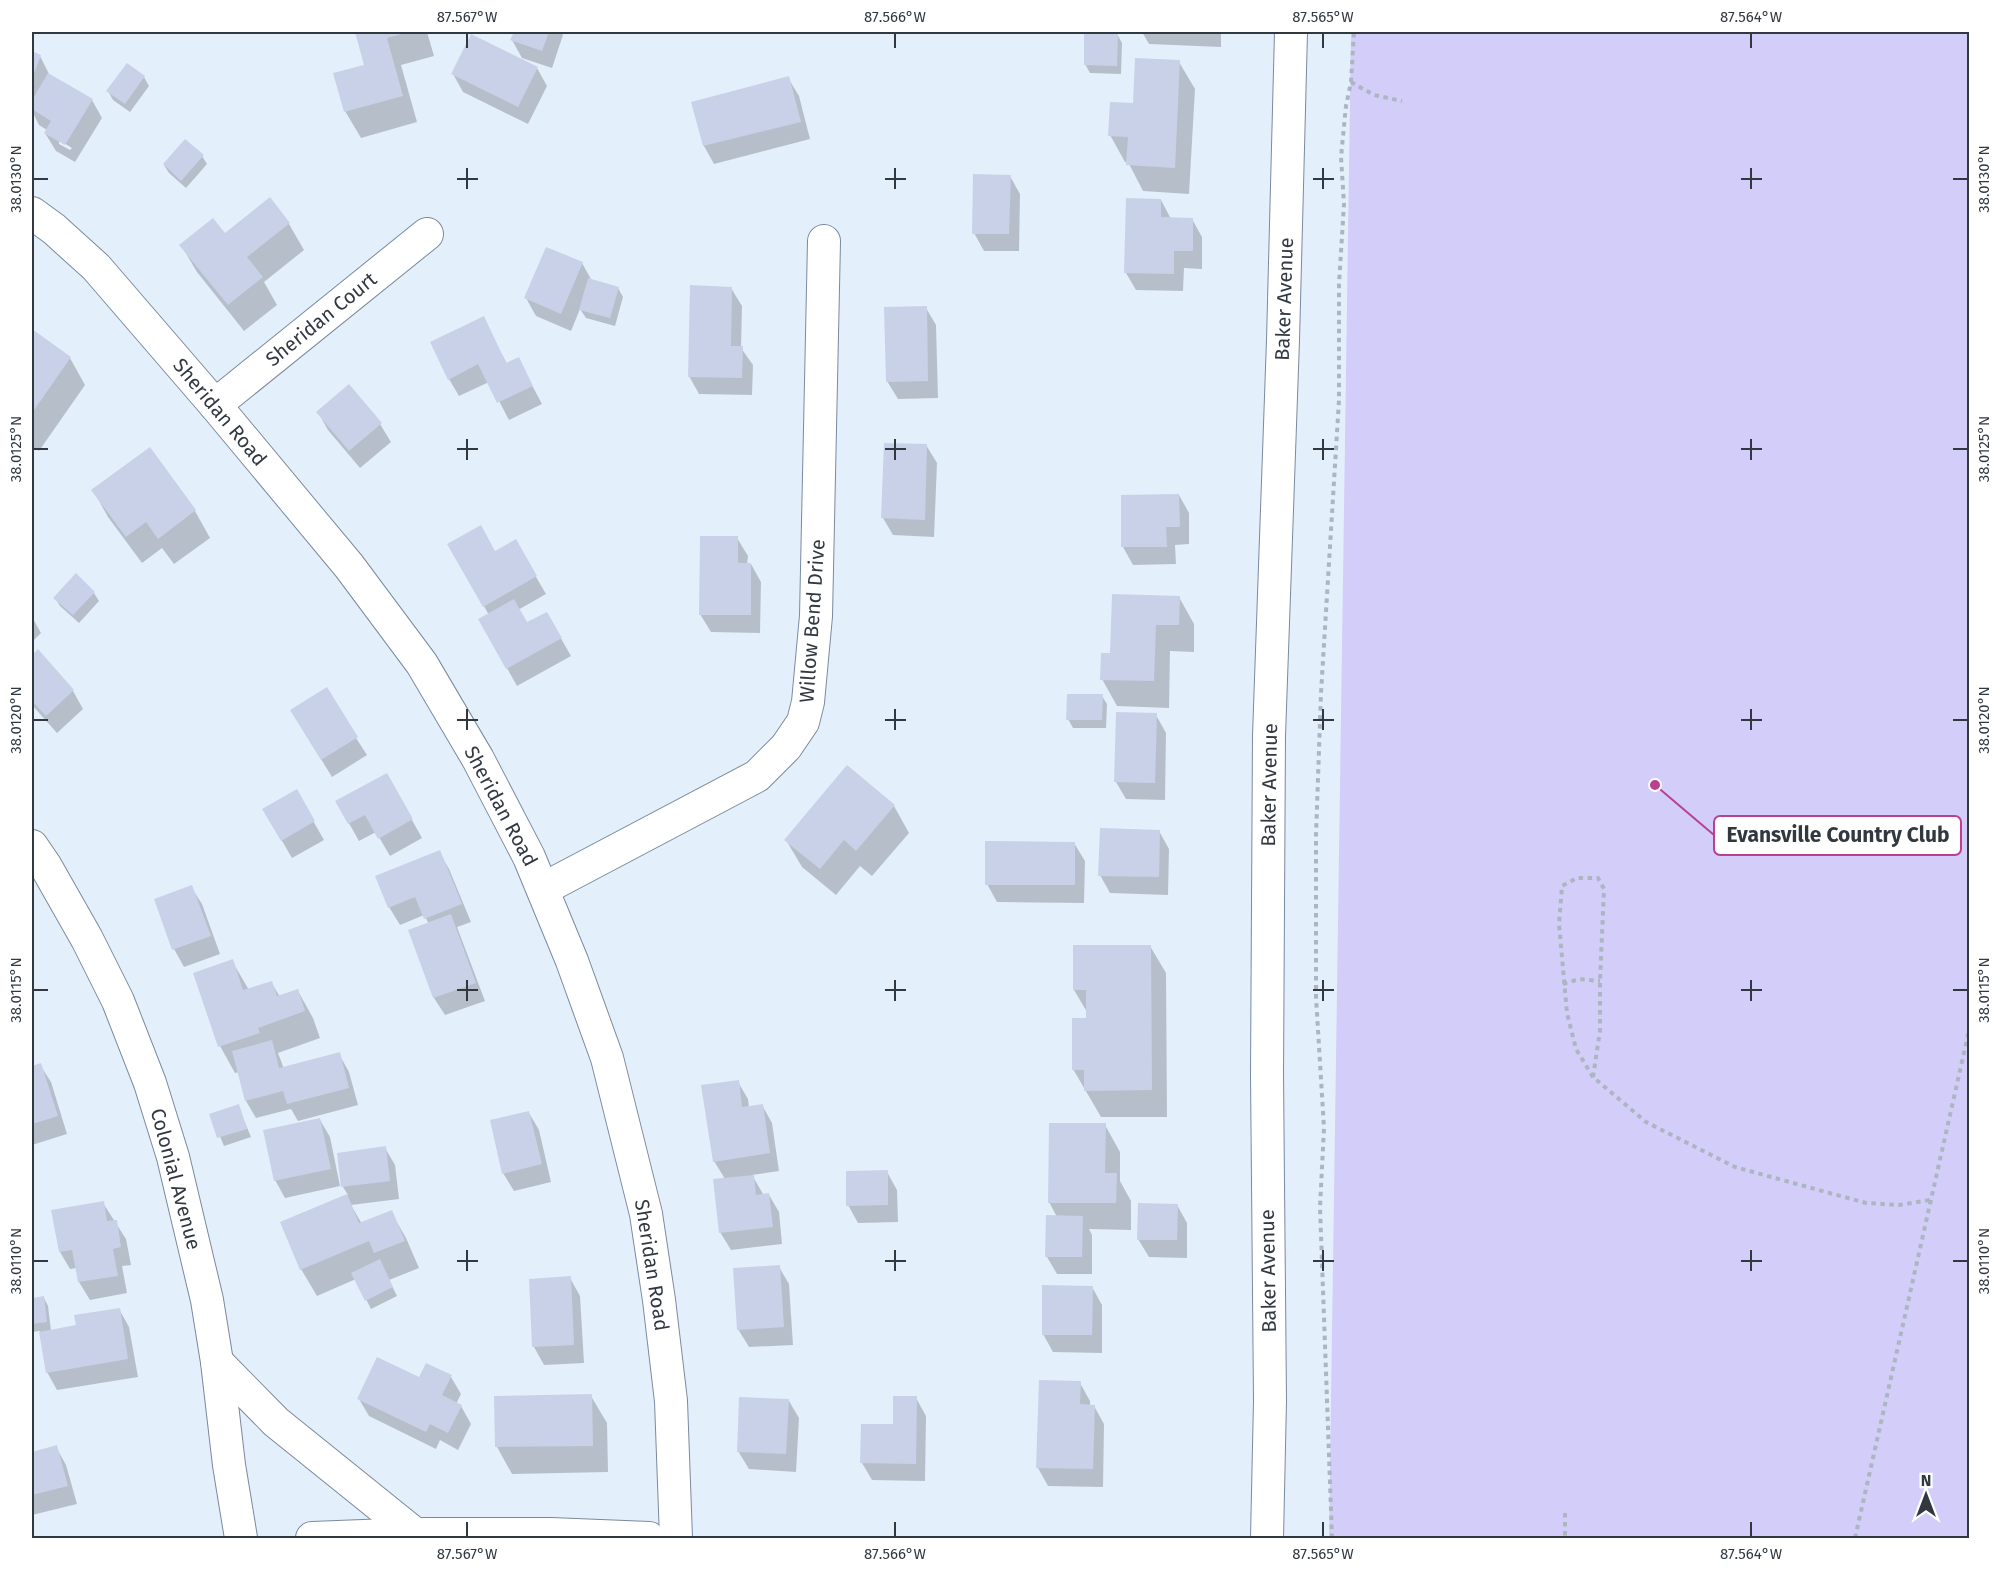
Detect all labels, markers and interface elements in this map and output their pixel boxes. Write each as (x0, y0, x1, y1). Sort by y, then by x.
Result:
text: 87.567°W (437, 8, 498, 26)
text: 87.566°W (864, 8, 927, 26)
text: 87.565°W (1292, 8, 1354, 26)
text: 87.564°W (1720, 8, 1783, 26)
text: 38.0130°N (7, 145, 25, 213)
text: 38.0130°N (1975, 145, 1993, 213)
street label: Baker Avenue (1270, 237, 1298, 361)
street label: Sheridan Court (261, 266, 382, 371)
street label: Sheridan Road (168, 353, 272, 471)
text: 38.0125°N (7, 416, 25, 482)
text: 38.0125°N (1975, 416, 1993, 482)
street label: Willow Bend Drive (794, 538, 830, 704)
text: 38.0120°N (7, 686, 25, 754)
text: 38.0120°N (1975, 686, 1993, 754)
street label: Baker Avenue (1256, 723, 1282, 847)
street label: Sheridan Road (459, 742, 543, 870)
callout: Evansville Country Club (1714, 816, 1961, 855)
text: Evansville Country Club (1726, 822, 1950, 848)
text: 38.0115°N (7, 957, 25, 1023)
text: 38.0115°N (1975, 957, 1993, 1023)
street label: Colonial Avenue (146, 1106, 206, 1252)
street label: Sheridan Road (630, 1198, 674, 1332)
street label: Baker Avenue (1255, 1209, 1281, 1333)
text: 38.0110°N (7, 1228, 25, 1294)
text: 38.0110°N (1975, 1228, 1993, 1294)
north arrow (1896, 1465, 1956, 1525)
text: N (1921, 1471, 1931, 1490)
text: 87.567°W (437, 1545, 498, 1563)
text: 87.566°W (864, 1545, 927, 1563)
text: 87.565°W (1292, 1545, 1354, 1563)
text: 87.564°W (1720, 1545, 1783, 1563)

